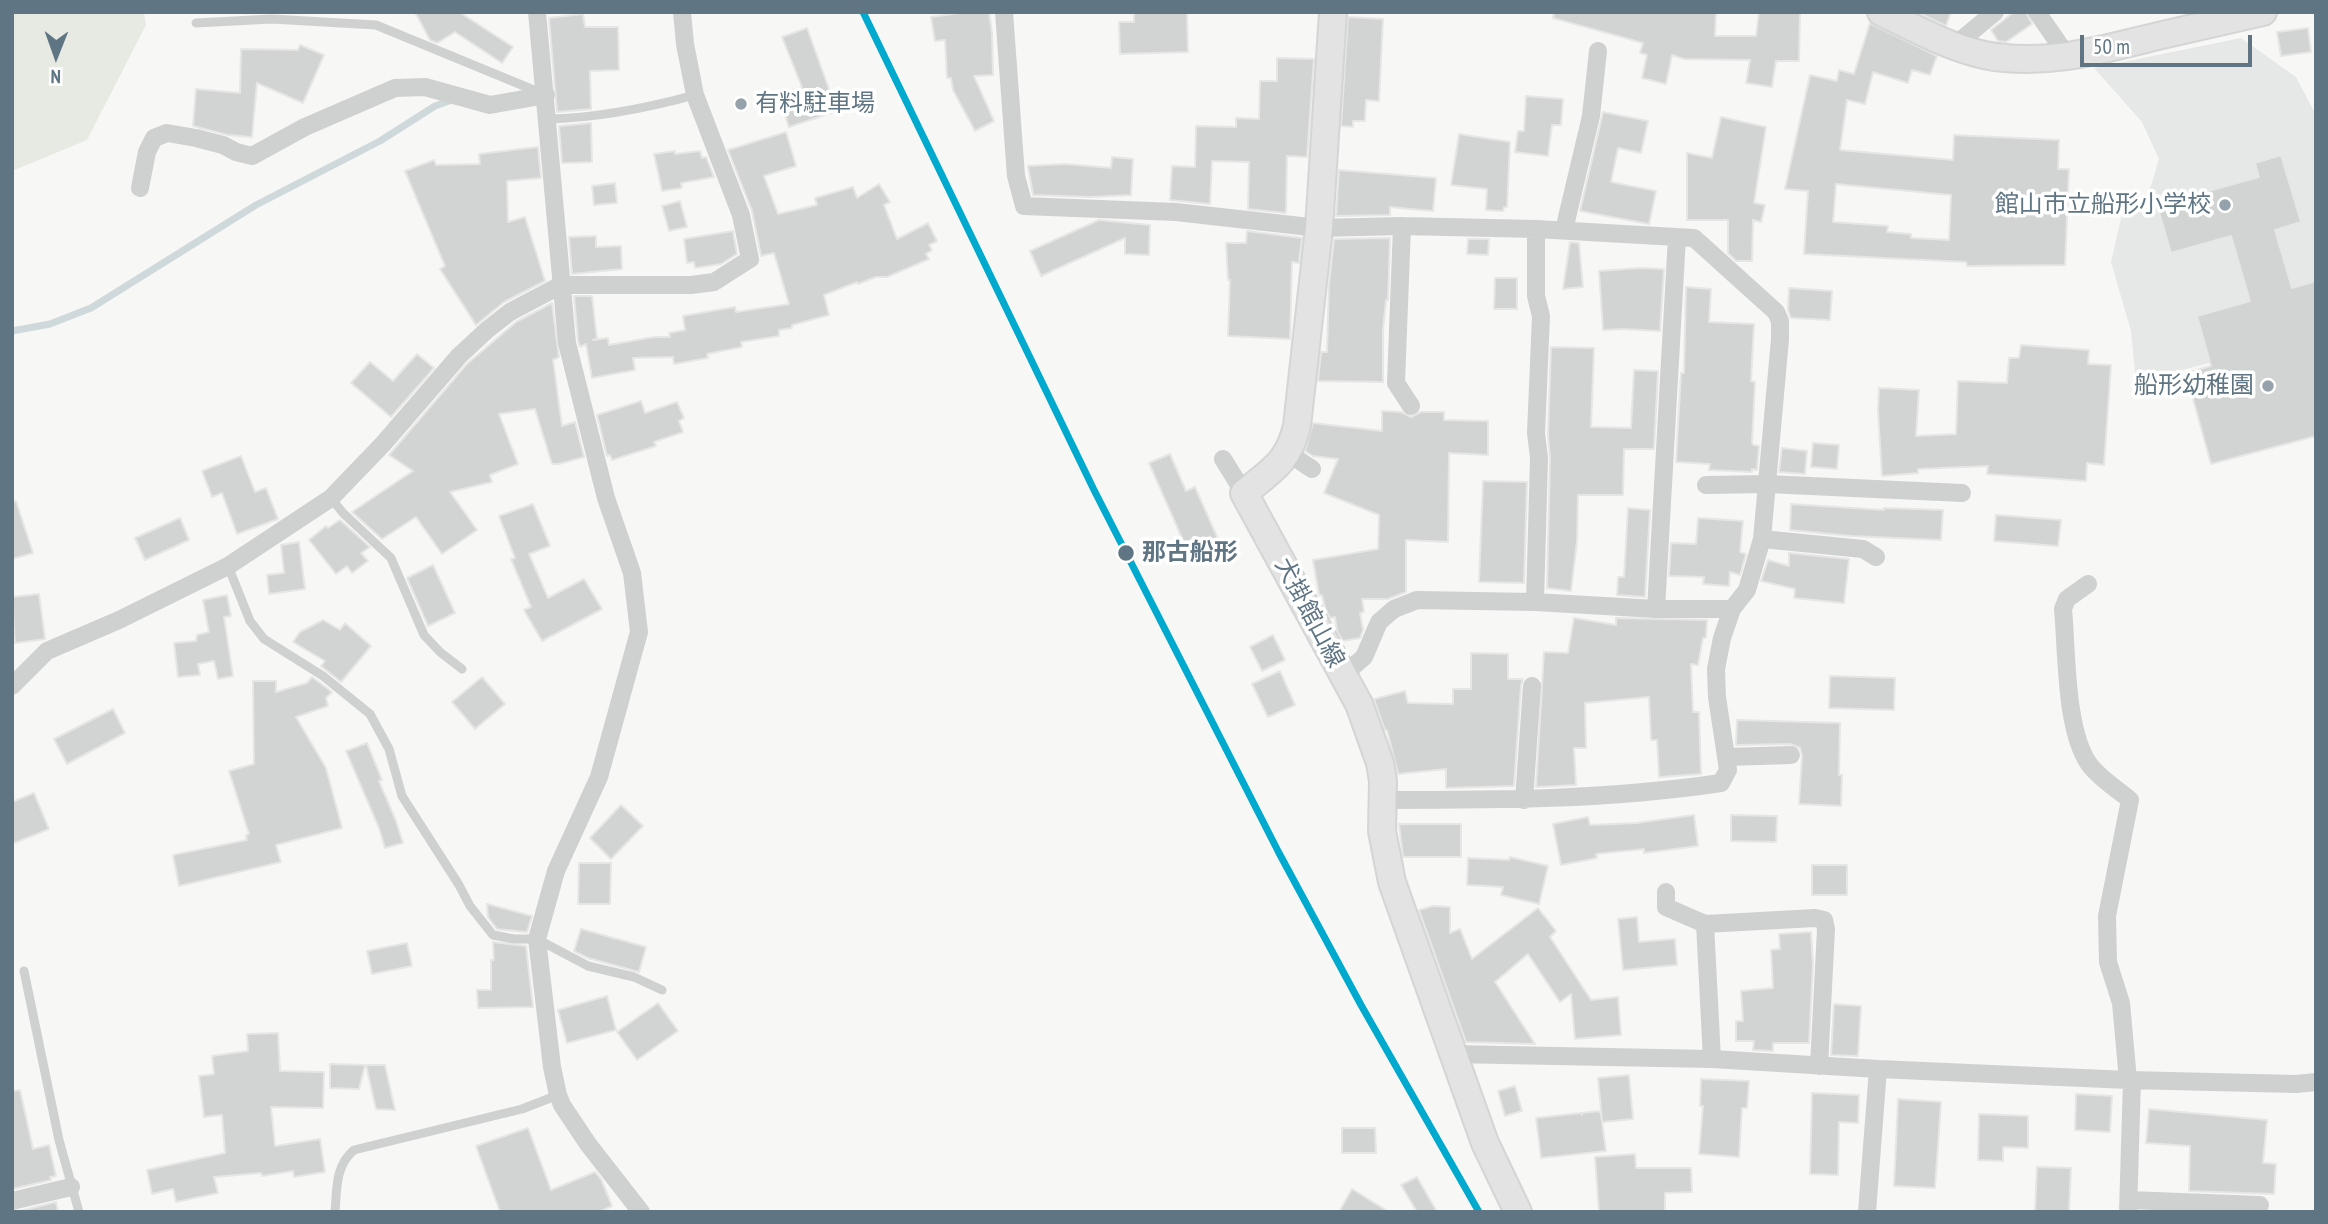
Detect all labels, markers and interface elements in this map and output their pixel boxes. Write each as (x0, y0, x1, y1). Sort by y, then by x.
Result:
north arrow (21, 21, 91, 91)
scale bar (2083, 21, 2254, 65)
text: 50 m (2093, 33, 2130, 60)
text: N (50, 65, 61, 89)
place label: 有料駐車場 (755, 90, 875, 118)
marker: 有料駐車場 (733, 96, 749, 112)
place label: 館山市立船形小学校 (1995, 191, 2211, 219)
marker: 館山市立船形小学校 (2217, 197, 2233, 213)
place label: 船形幼稚園 (2134, 372, 2254, 400)
marker: 船形幼稚園 (2260, 378, 2276, 394)
place label: 那古船形 (1142, 539, 1238, 567)
marker: 那古船形 (1116, 543, 1136, 563)
street label: 犬掛館山線 (1268, 553, 1350, 673)

